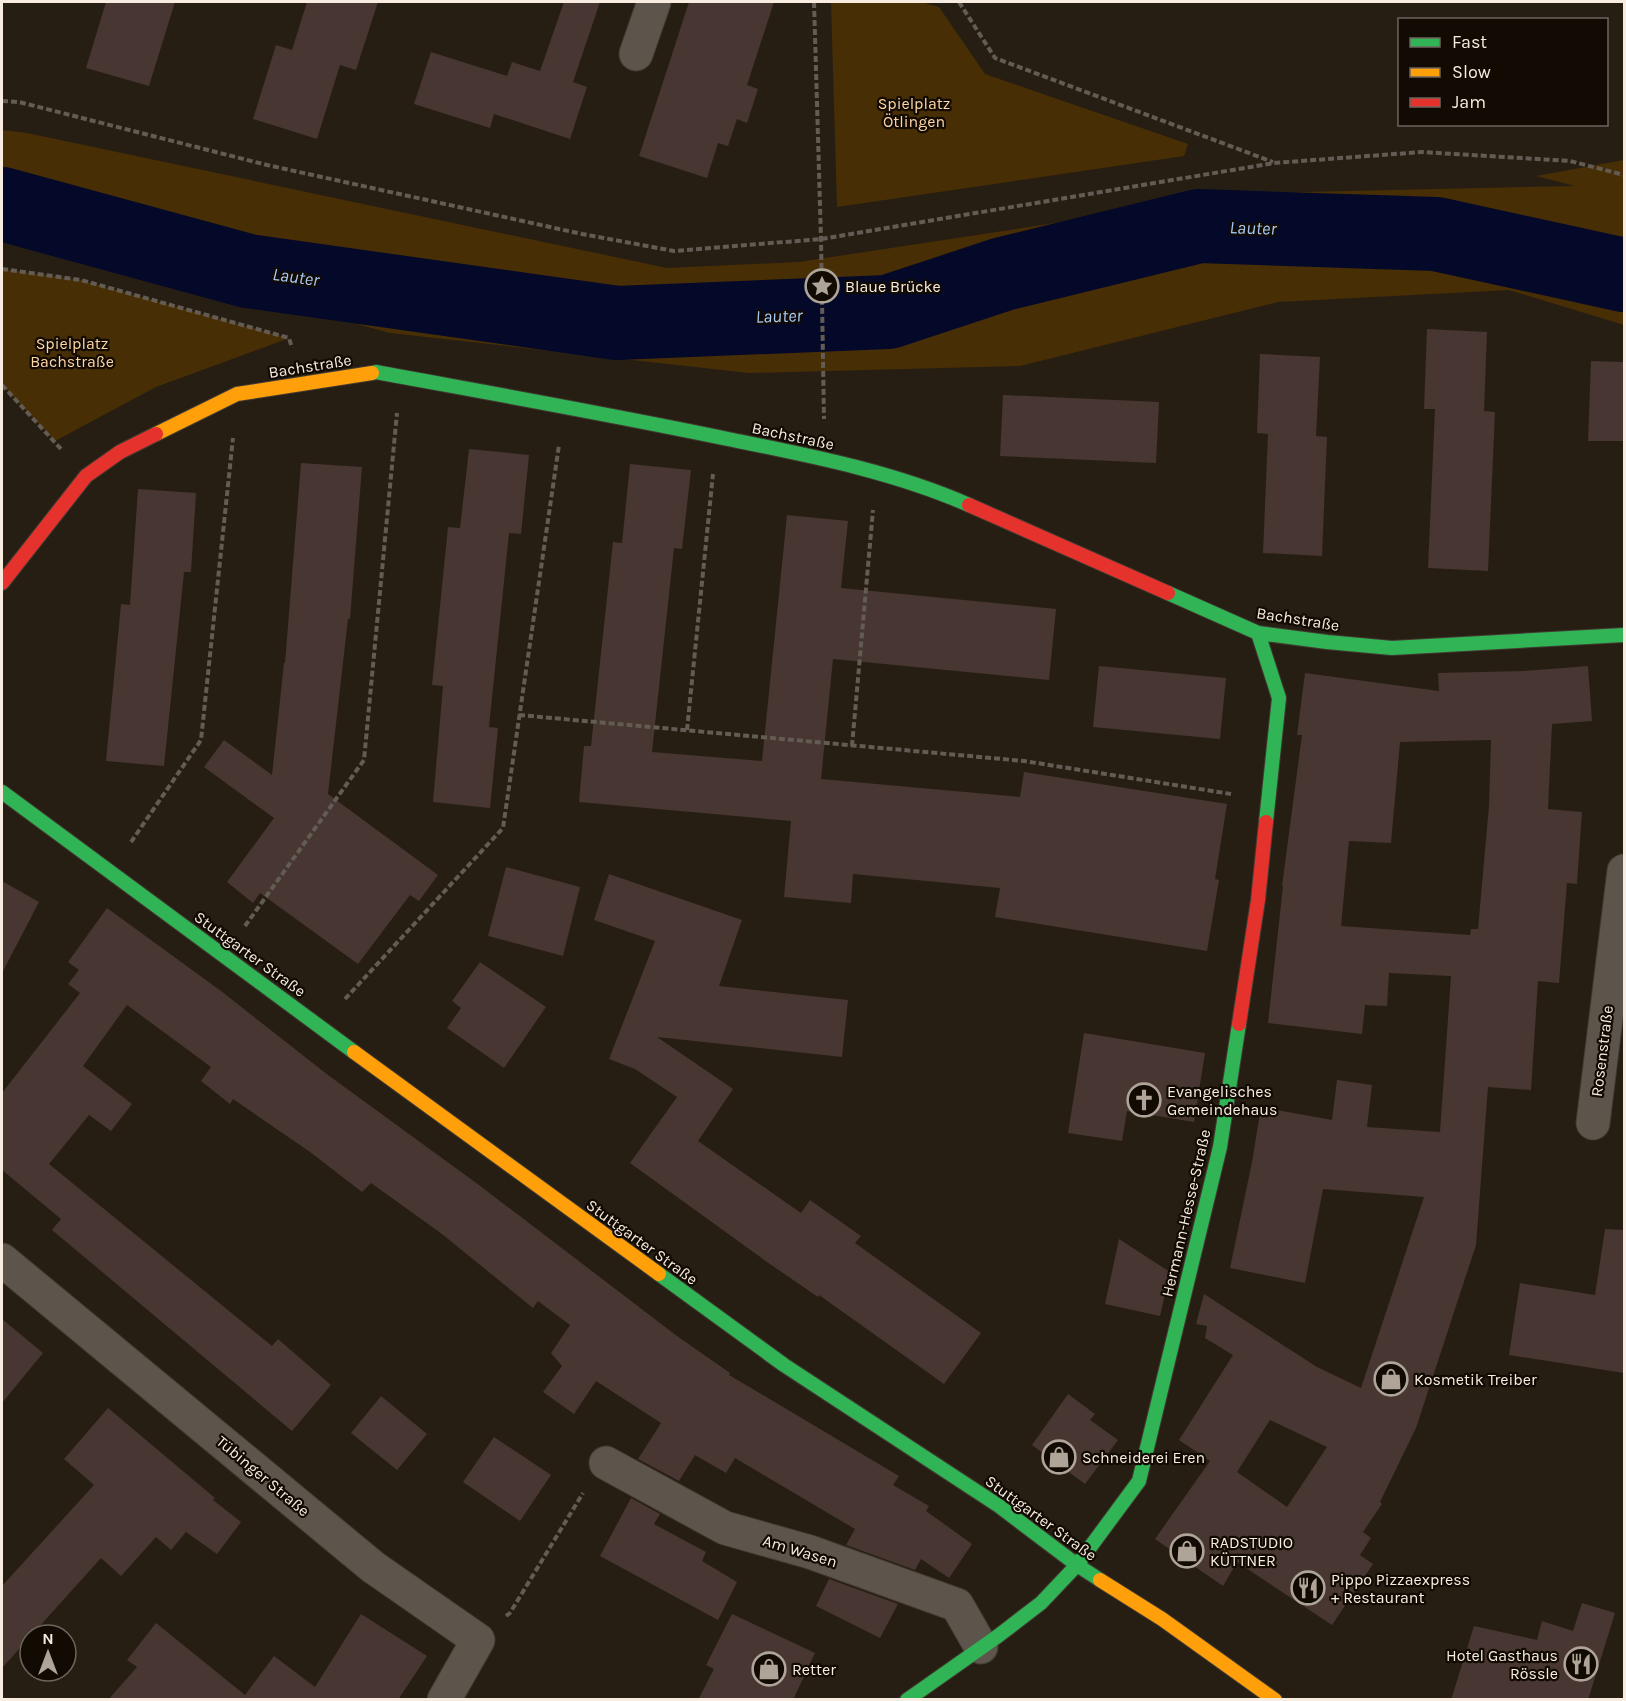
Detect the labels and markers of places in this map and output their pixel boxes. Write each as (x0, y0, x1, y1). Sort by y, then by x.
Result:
place icon: Blaue Brücke (804, 268, 840, 304)
place label: Blaue Brücke (845, 277, 941, 296)
church icon: Evangelisches Gemeindehaus (1126, 1082, 1162, 1118)
place label: Evangelisches Gemeindehaus (1167, 1082, 1277, 1119)
shop icon: Kosmetik Treiber (1373, 1361, 1409, 1397)
place label: Kosmetik Treiber (1414, 1370, 1537, 1389)
shop icon: Schneiderei Eren (1041, 1439, 1077, 1475)
place label: Schneiderei Eren (1082, 1448, 1205, 1467)
shop icon: RADSTUDIO KÜTTNER (1169, 1533, 1205, 1569)
place label: RADSTUDIO KÜTTNER (1210, 1533, 1293, 1570)
restaurant icon: Pippo Pizzaexpress + Restaurant (1290, 1570, 1326, 1606)
place label: Pippo Pizzaexpress + Restaurant (1331, 1570, 1470, 1607)
place label: Hotel Gasthaus Rössle (1446, 1646, 1558, 1683)
restaurant icon: Hotel Gasthaus Rössle (1563, 1646, 1599, 1682)
shop icon: Retter (751, 1651, 787, 1687)
place label: Retter (792, 1660, 836, 1679)

